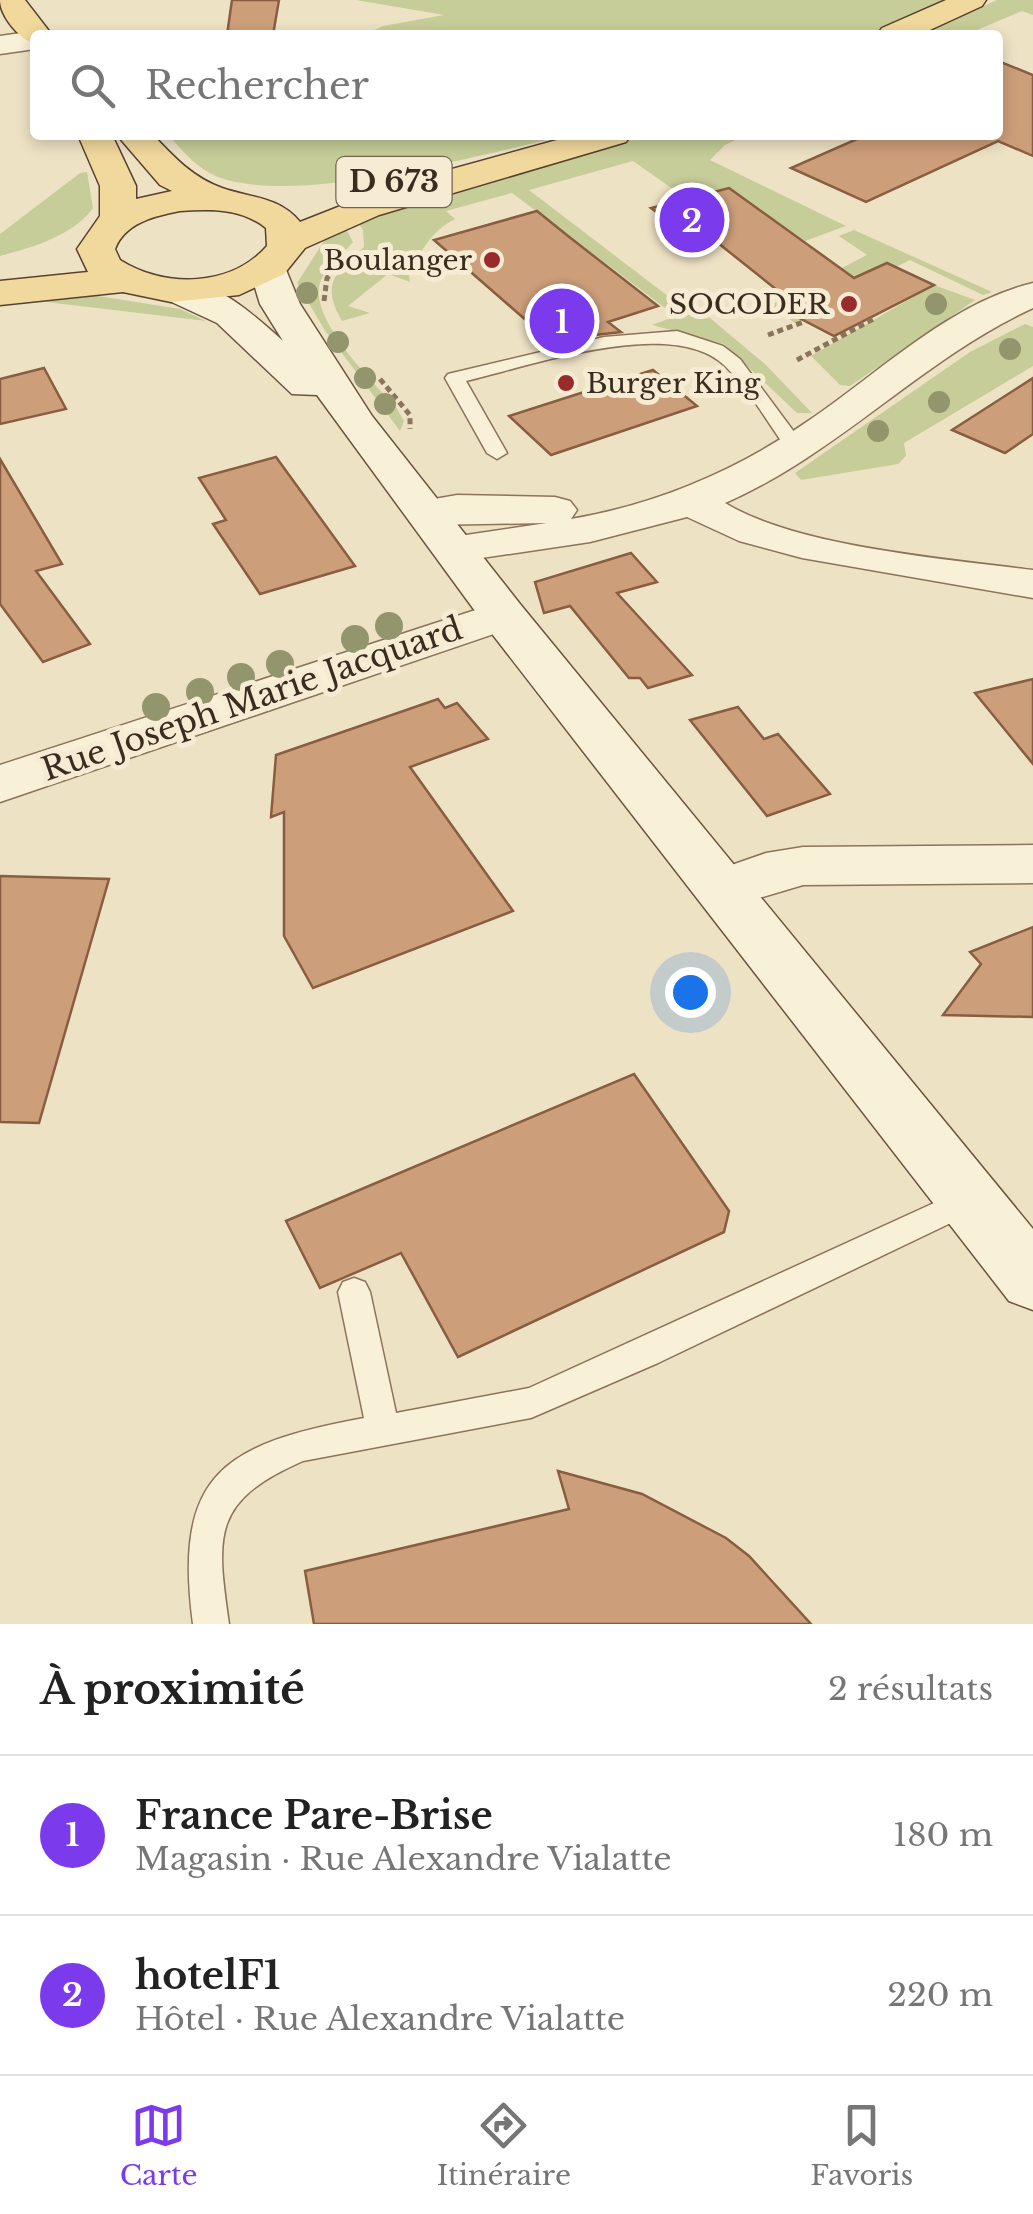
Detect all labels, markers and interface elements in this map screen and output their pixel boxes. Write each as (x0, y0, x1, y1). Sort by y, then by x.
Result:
search box (30, 30, 1003, 140)
icon: search (65, 58, 120, 113)
text: Rechercher (145, 62, 369, 109)
road number: D 673 (336, 157, 452, 207)
pin: 2 (660, 182, 724, 258)
place label: Boulanger (324, 243, 473, 278)
marker: Boulanger (481, 249, 503, 271)
pin: 1 (530, 284, 594, 358)
place label: SOCODER (669, 287, 830, 322)
marker: SOCODER (838, 293, 860, 315)
place label: Burger King (586, 366, 761, 401)
marker: Burger King (555, 372, 577, 394)
street label: Rue Joseph Marie Jacquard (37, 608, 467, 790)
your location (665, 967, 716, 1018)
text: À proximité (40, 1663, 305, 1715)
text: 2 résultats (828, 1669, 993, 1709)
text: France Pare-Brise (135, 1792, 493, 1839)
text: 1 (66, 1815, 79, 1855)
text: 180 m (893, 1815, 993, 1855)
text: Magasin · Rue Alexandre Vialatte (135, 1839, 672, 1879)
text: hotelF1 (135, 1952, 280, 1999)
text: 2 (62, 1975, 83, 2015)
text: 220 m (887, 1975, 993, 2015)
text: Hôtel · Rue Alexandre Vialatte (135, 1999, 625, 2039)
tab: Carte (120, 2098, 198, 2193)
tab: Itinéraire (437, 2098, 571, 2193)
tab: Favoris (810, 2098, 913, 2193)

